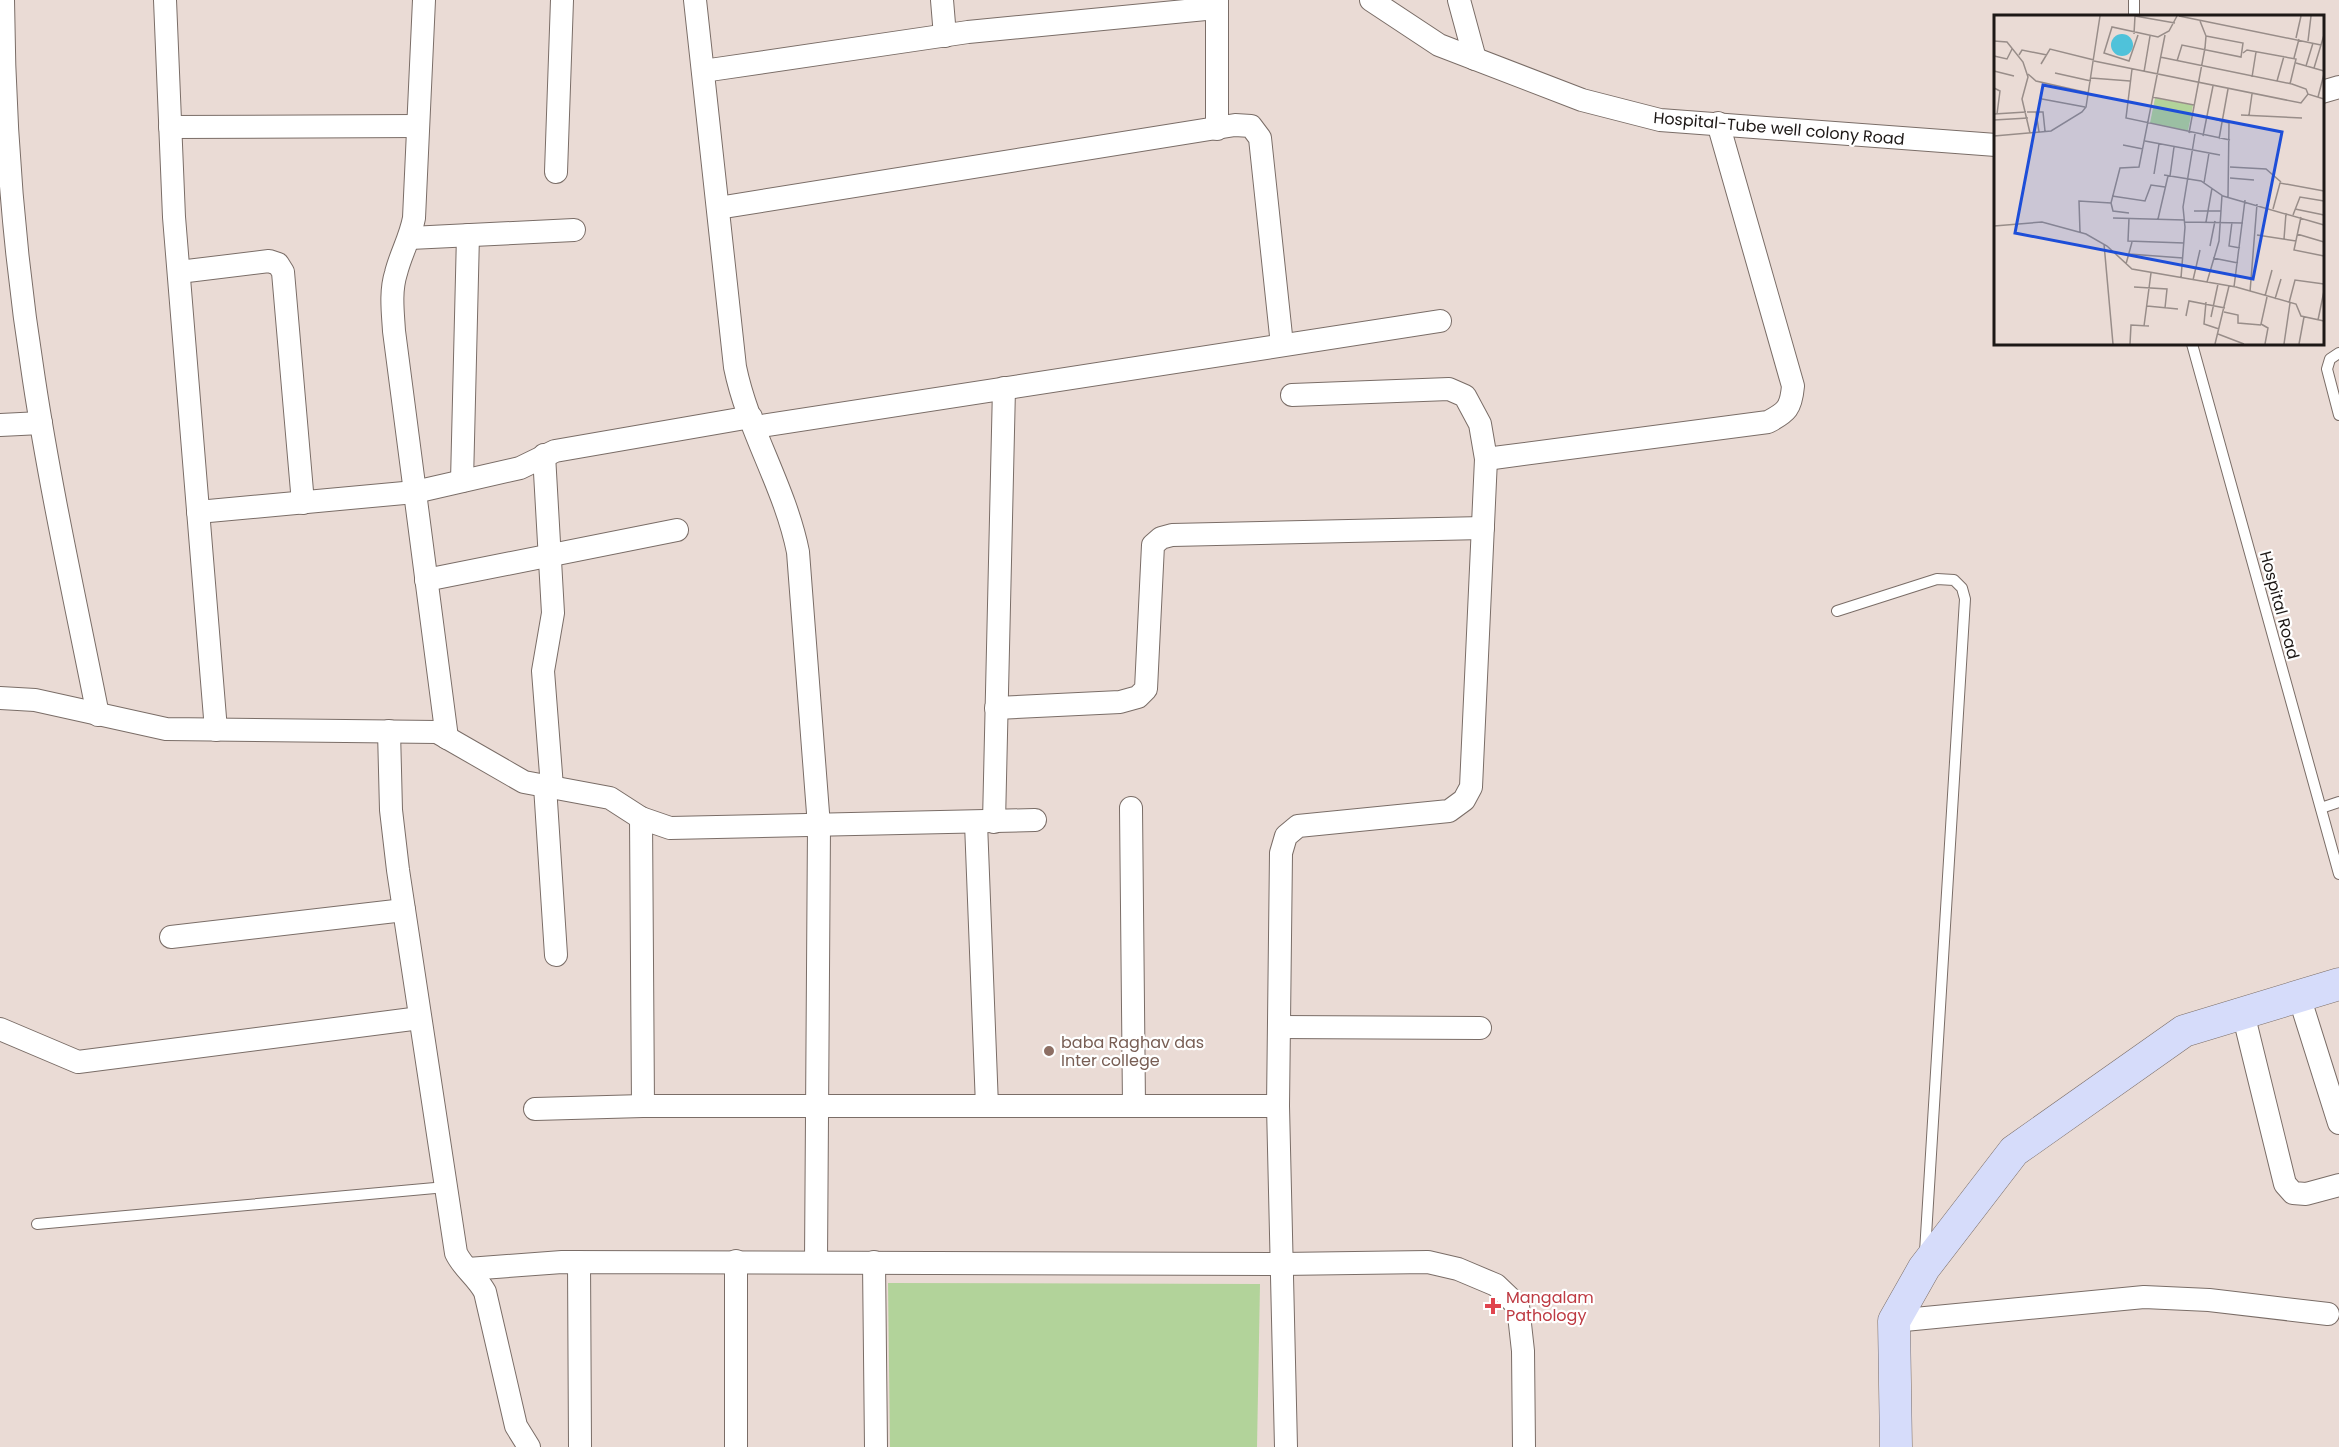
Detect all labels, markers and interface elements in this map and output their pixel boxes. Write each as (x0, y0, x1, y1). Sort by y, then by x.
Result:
inset map (1994, 15, 2324, 345)
street label: Hospital-Tube well colony Road (1652, 106, 1906, 151)
street label: Hospital Road (2254, 549, 2305, 662)
place label: baba Raghav das Inter college (1061, 1031, 1204, 1072)
marker: baba Raghav das Inter college (1042, 1044, 1056, 1058)
place label: Mangalam Pathology (1506, 1286, 1594, 1327)
marker: Mangalam Pathology (1484, 1297, 1502, 1315)

